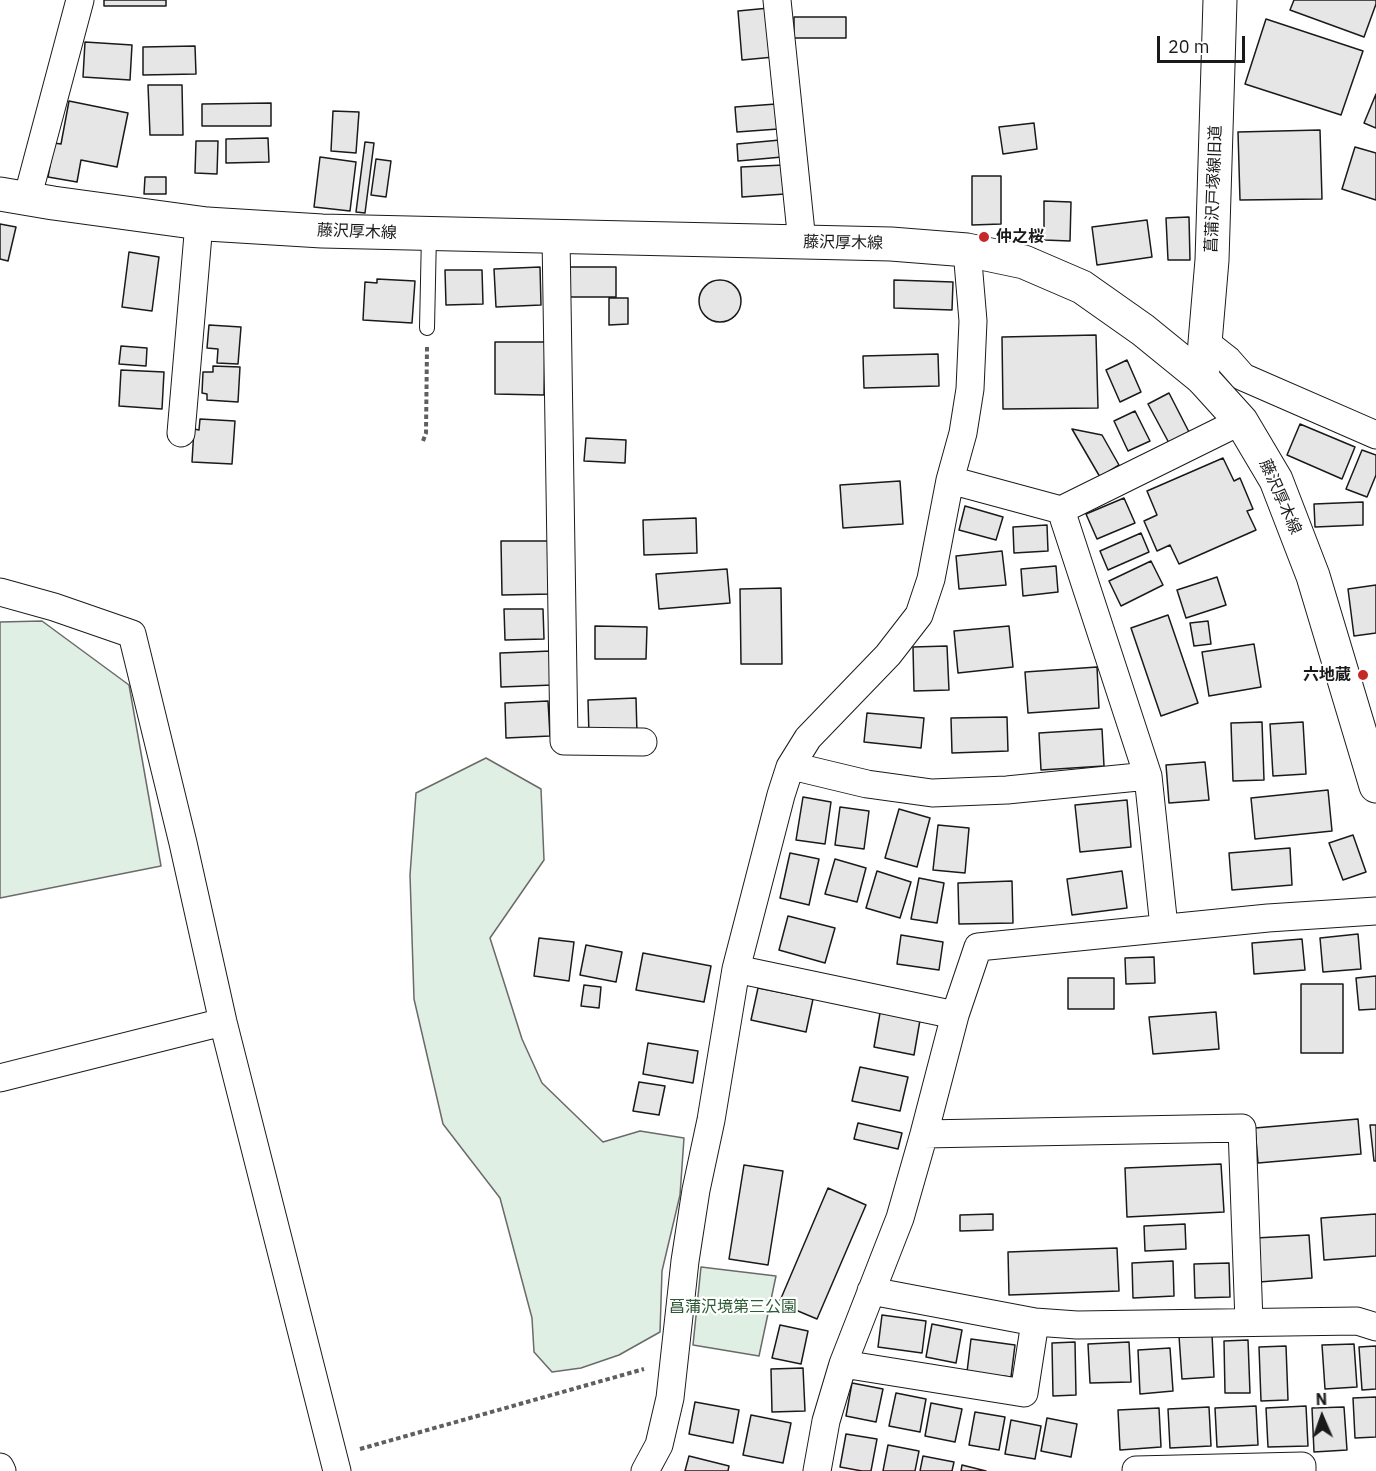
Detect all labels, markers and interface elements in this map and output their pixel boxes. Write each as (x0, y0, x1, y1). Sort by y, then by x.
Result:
scale bar (1160, 24, 1248, 62)
text: 20 m (1168, 35, 1210, 58)
street label: 菖蒲沢戸塚線旧道 (1202, 125, 1226, 253)
street label: 藤沢厚木線 (317, 221, 397, 243)
place label: 仲之桜 (996, 227, 1044, 247)
marker: 仲之桜 (977, 230, 991, 244)
street label: 藤沢厚木線 (803, 233, 883, 253)
street label: 藤沢厚木線 (1255, 457, 1305, 537)
place label: 六地蔵 (1303, 665, 1351, 685)
marker: 六地蔵 (1356, 668, 1370, 682)
park label: 菖蒲沢境第三公園 (669, 1297, 797, 1317)
north arrow (1292, 1387, 1352, 1447)
text: N (1315, 1389, 1328, 1409)

